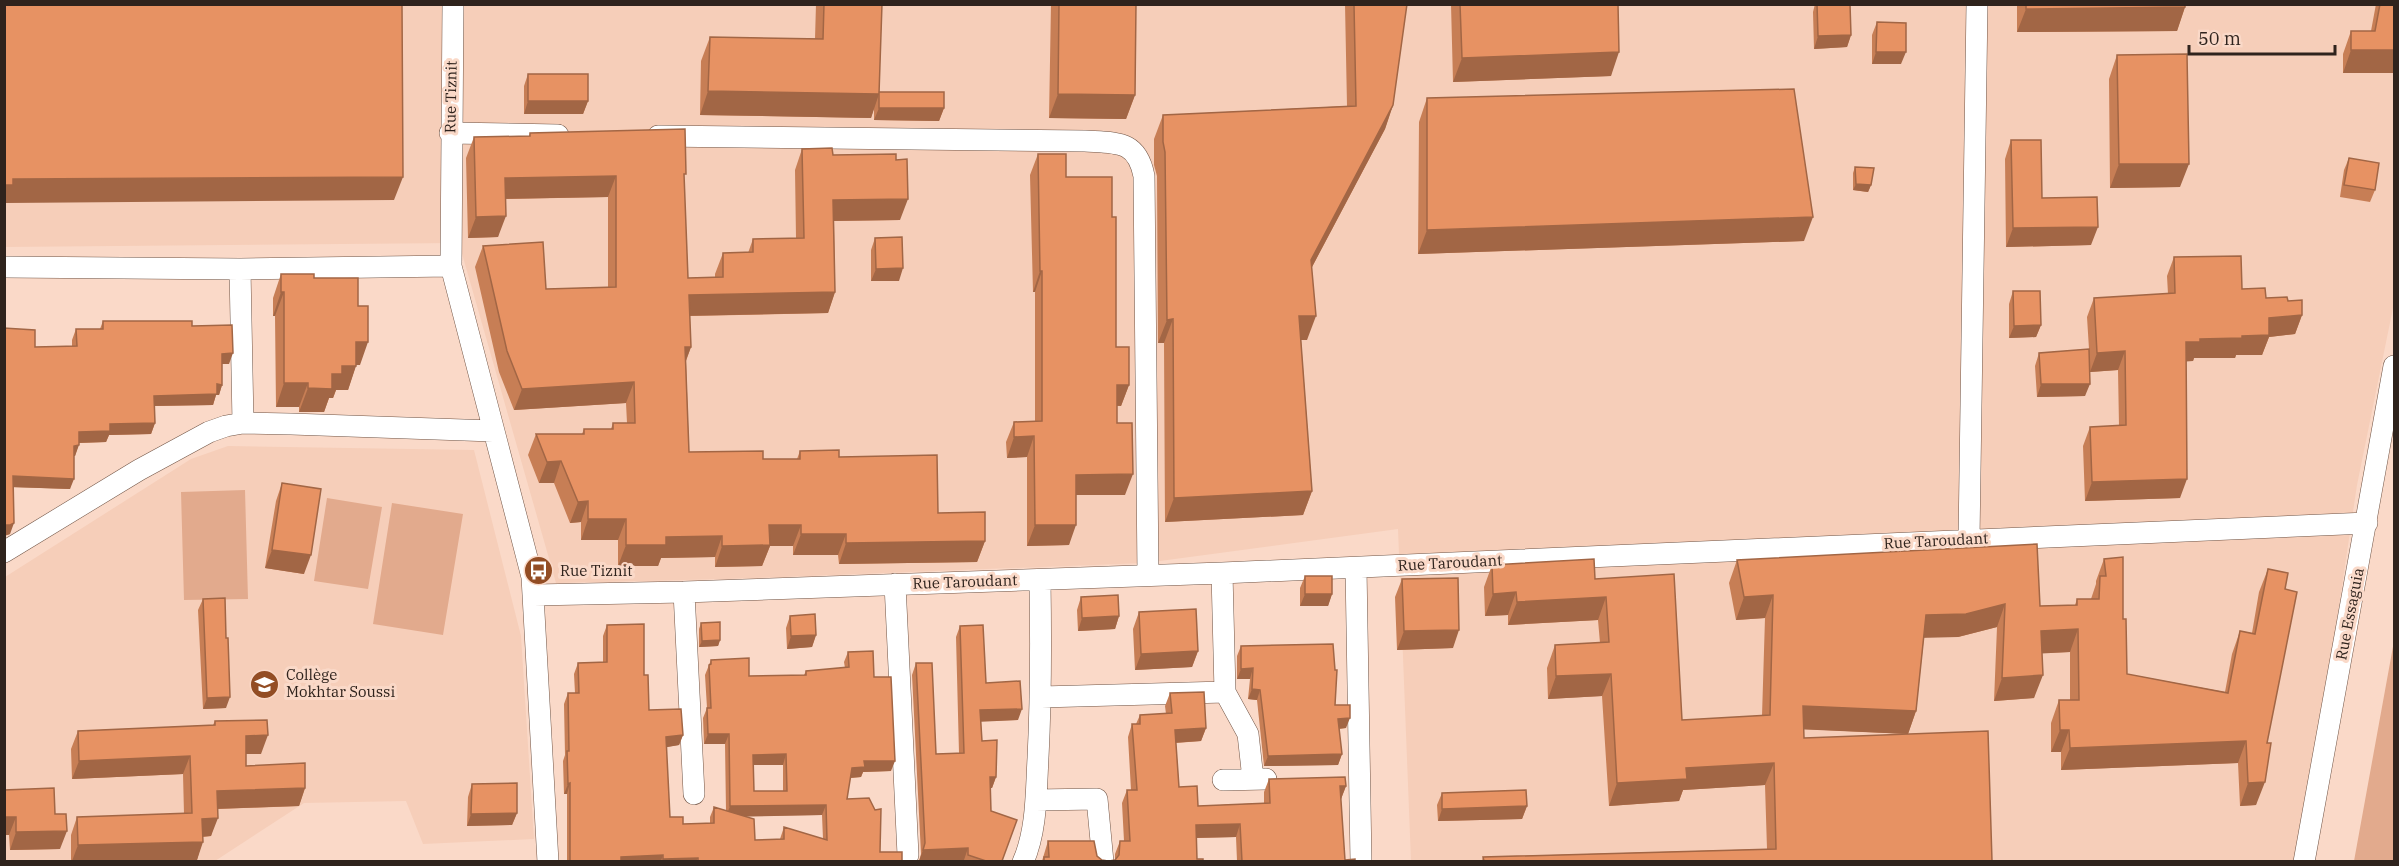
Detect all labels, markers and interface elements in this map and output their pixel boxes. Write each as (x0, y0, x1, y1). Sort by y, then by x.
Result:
scale bar (2189, 18, 2334, 56)
text: 50 m (2198, 27, 2241, 50)
street label: Rue Tiznit (440, 61, 461, 133)
street label: Rue Taroudant (1883, 528, 1989, 553)
street label: Rue Taroudant (1397, 550, 1503, 575)
bus stop icon: Rue Tiznit (523, 555, 555, 587)
place label: Rue Tiznit (560, 561, 633, 580)
street label: Rue Essaguia (2331, 566, 2368, 662)
street label: Rue Taroudant (912, 570, 1018, 593)
place label: Collège Mokhtar Soussi (286, 665, 395, 701)
school or university icon: Collège Mokhtar Soussi (249, 668, 281, 700)

